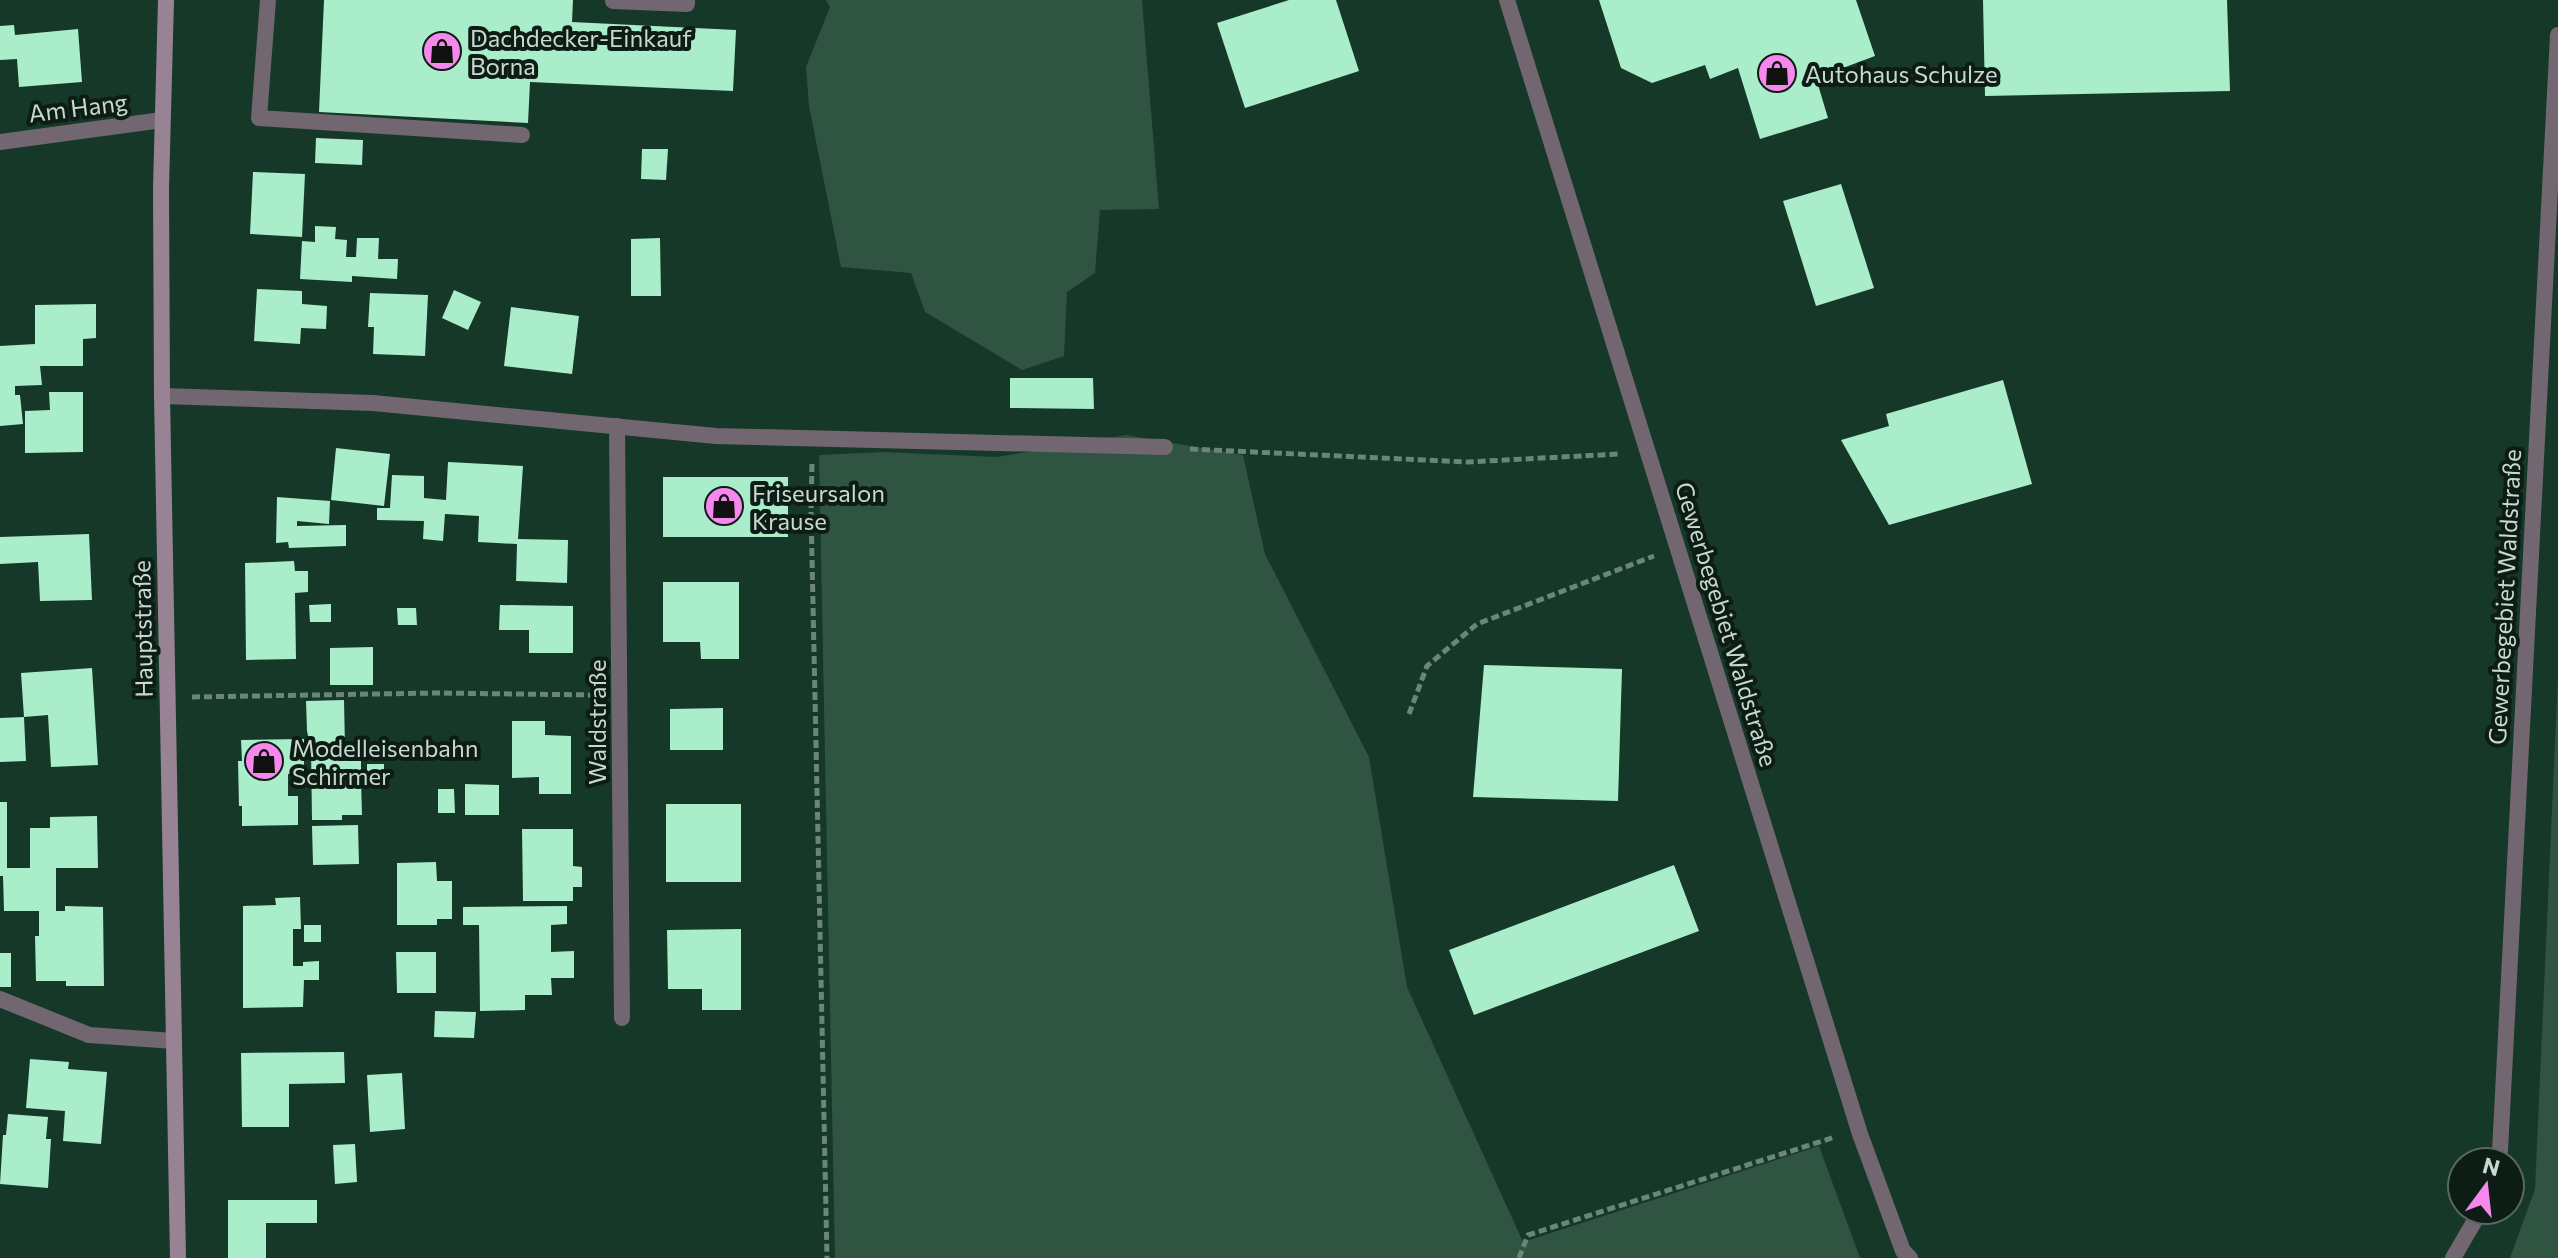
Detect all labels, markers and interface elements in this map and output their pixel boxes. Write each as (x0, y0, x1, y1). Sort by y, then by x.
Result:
place label: Dachdecker-Einkauf Borna (470, 23, 692, 80)
shop icon: Dachdecker-Einkauf Borna (421, 30, 463, 72)
shop icon: Autohaus Schulze (1756, 52, 1798, 94)
place label: Autohaus Schulze (1805, 59, 1998, 88)
street label: Am Hang (27, 87, 129, 127)
street label: Gewerbegebiet Waldstraße (2482, 448, 2526, 746)
place label: Friseursalon Krause (752, 478, 885, 535)
street label: Gewerbegebiet Waldstraße (1670, 478, 1784, 770)
shop icon: Friseursalon Krause (703, 485, 745, 527)
street label: Hauptstraße (126, 560, 158, 698)
street label: Waldstraße (582, 659, 611, 785)
place label: Modelleisenbahn Schirmer (292, 733, 478, 790)
shop icon: Modelleisenbahn Schirmer (243, 740, 285, 782)
north arrow (2446, 1146, 2526, 1226)
text: N (2480, 1151, 2503, 1181)

